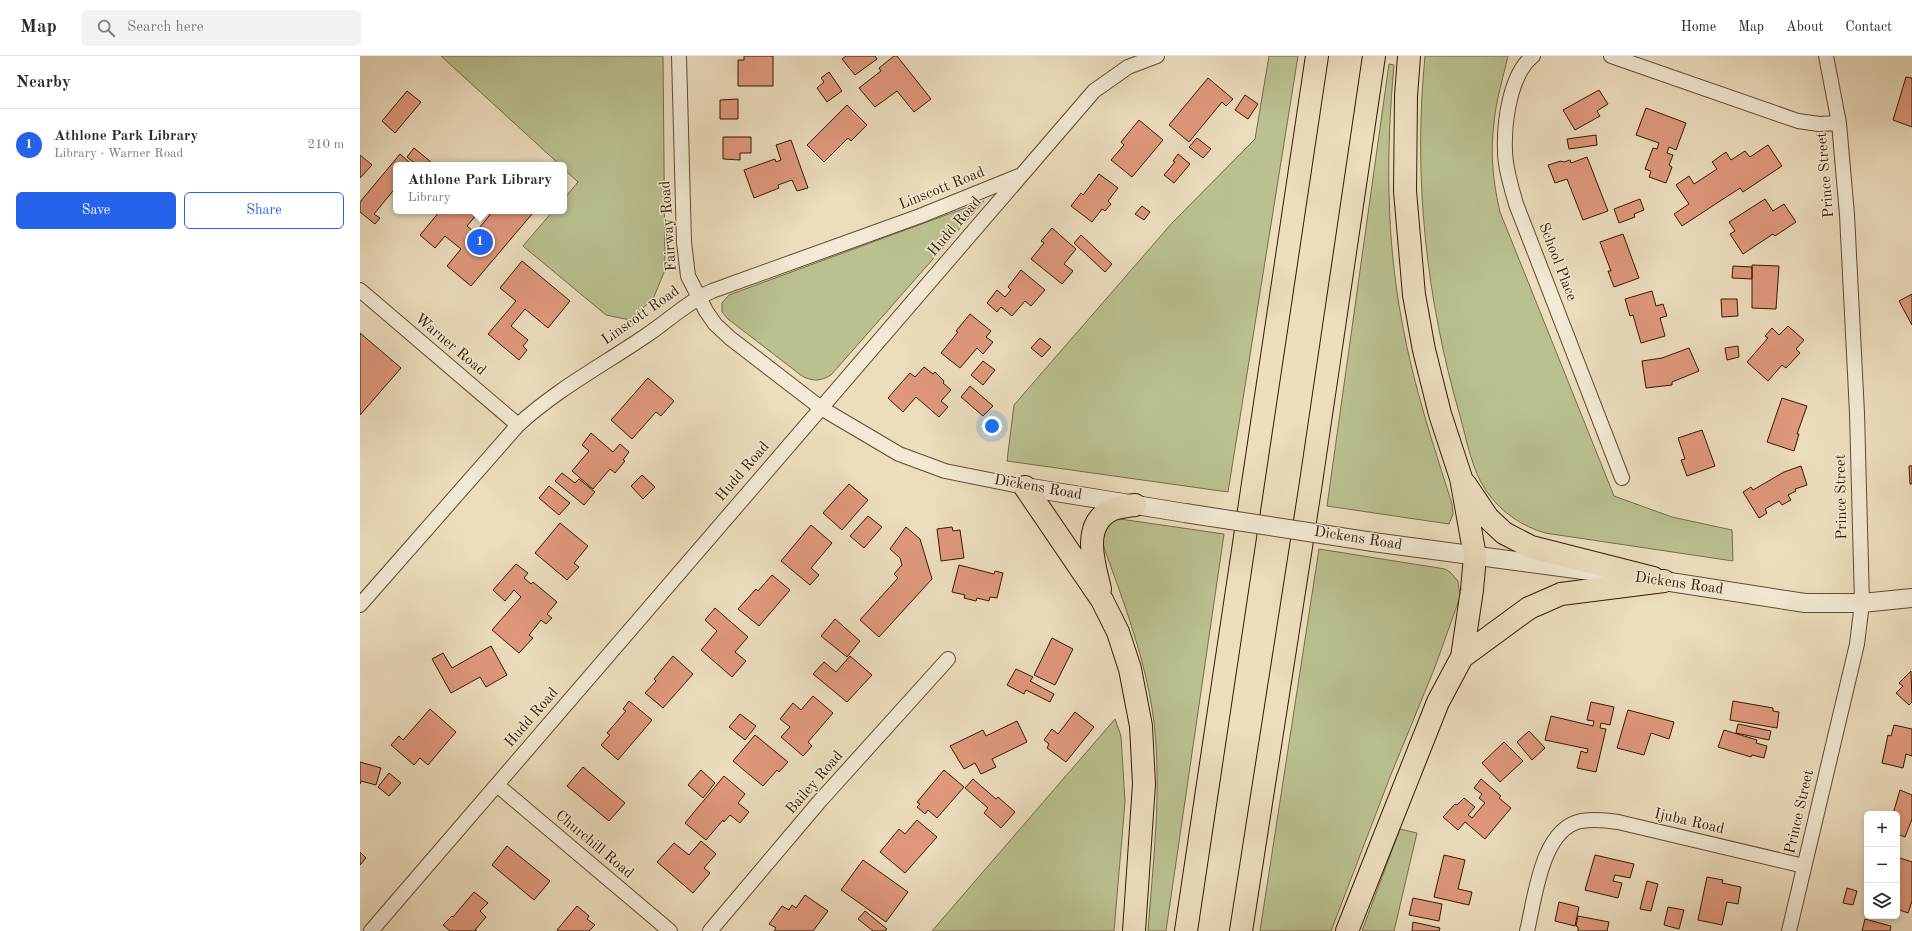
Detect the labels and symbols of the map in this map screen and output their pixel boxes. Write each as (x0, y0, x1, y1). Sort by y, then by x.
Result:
street label: Prince Street (1815, 132, 1837, 218)
street label: Linscott Road (897, 165, 987, 213)
street label: Fairway Road (658, 180, 680, 272)
street label: Hudd Road (925, 194, 985, 260)
street label: School Place (1535, 221, 1579, 303)
pin: 1 (467, 227, 493, 257)
street label: Linscott Road (600, 284, 683, 348)
street label: Warner Road (412, 311, 488, 379)
your location (982, 416, 1002, 436)
street label: Hudd Road (713, 439, 773, 505)
street label: Prince Street (1834, 454, 1850, 540)
street label: Dickens Road (993, 473, 1083, 503)
street label: Dickens Road (1313, 525, 1403, 553)
street label: Dickens Road (1634, 570, 1724, 598)
street label: Hudd Road (502, 685, 562, 751)
street label: Bailey Road (784, 748, 846, 817)
street label: Prince Street (1783, 768, 1817, 856)
street label: Ijuba Road (1653, 807, 1726, 837)
street label: Churchill Road (552, 808, 636, 882)

